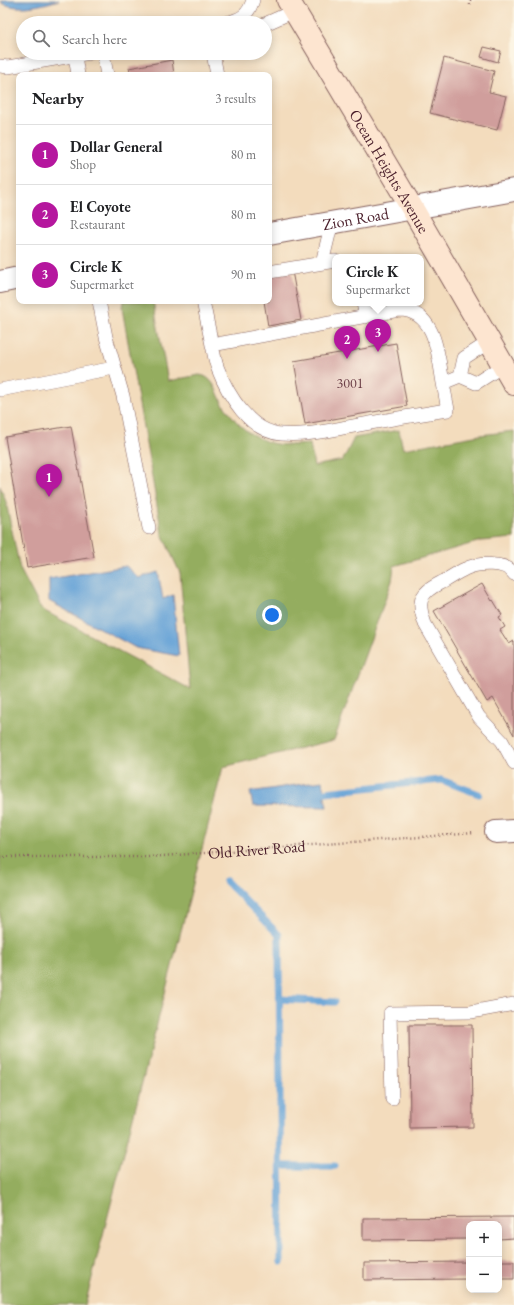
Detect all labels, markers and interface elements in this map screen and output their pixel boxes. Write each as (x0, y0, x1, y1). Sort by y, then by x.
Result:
search box (16, 16, 272, 60)
icon: search (30, 27, 52, 49)
text: Search here (62, 29, 127, 48)
text: Nearby (32, 87, 84, 109)
text: 3 results (215, 90, 256, 107)
street label: Ocean Heights Avenue (344, 105, 434, 237)
text: Dollar General (70, 137, 163, 156)
text: 1 (42, 146, 48, 163)
text: 80 m (231, 146, 256, 163)
text: Shop (70, 156, 96, 173)
text: El Coyote (70, 197, 131, 216)
street label: Zion Road (321, 203, 391, 235)
text: 2 (42, 206, 48, 223)
text: 80 m (231, 206, 256, 223)
text: Restaurant (70, 216, 125, 233)
popup (332, 254, 424, 306)
text: Circle K (70, 257, 122, 276)
text: Circle K (346, 262, 398, 281)
text: 3 (42, 266, 48, 283)
text: 90 m (231, 266, 256, 283)
text: Supermarket (70, 276, 134, 293)
text: Supermarket (346, 281, 410, 298)
pin: 3 (365, 319, 391, 352)
pin: 2 (334, 326, 360, 359)
house number: 3001 (337, 374, 363, 392)
pin: 1 (36, 464, 62, 497)
your location (262, 605, 282, 625)
street label: Old River Road (207, 835, 307, 864)
map controls (466, 1221, 502, 1293)
button: + (466, 1221, 502, 1257)
button: − (466, 1257, 502, 1293)

